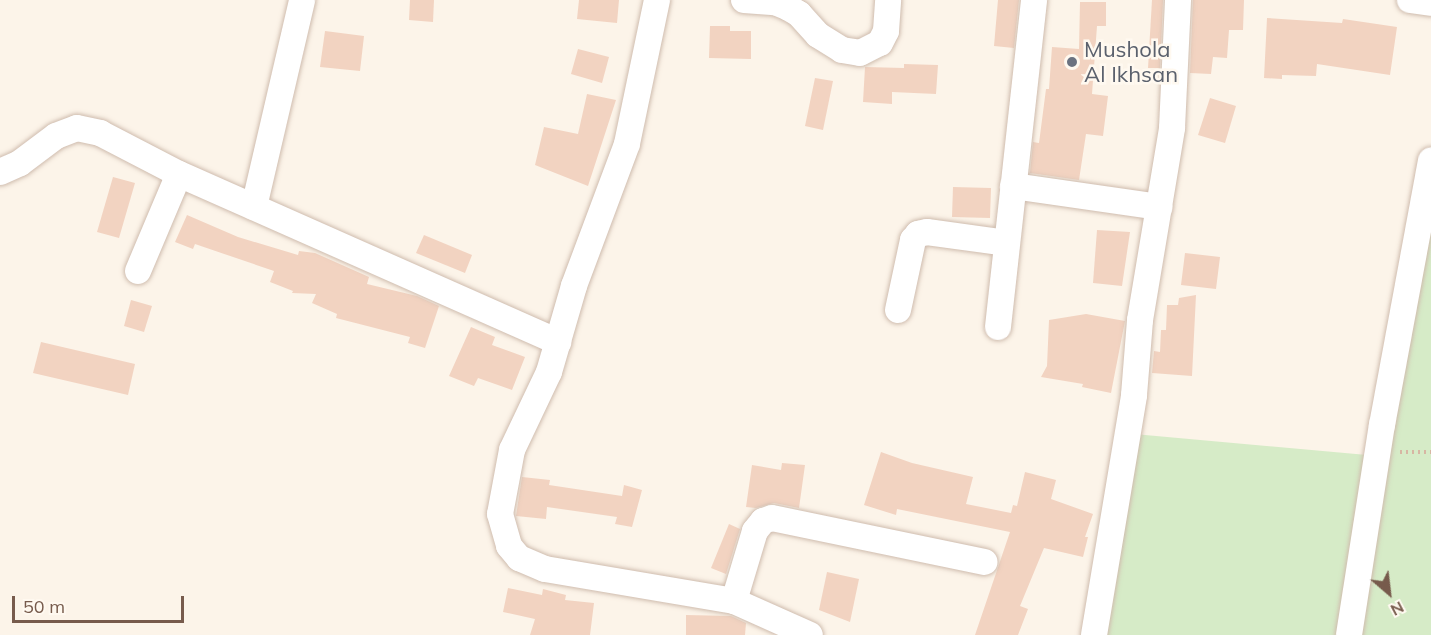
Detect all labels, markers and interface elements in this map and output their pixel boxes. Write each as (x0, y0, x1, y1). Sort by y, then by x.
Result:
place label: Mushola Al Ikhsan (1084, 36, 1178, 88)
marker: Mushola Al Ikhsan (1065, 55, 1079, 69)
north arrow (1359, 563, 1419, 623)
scale bar (15, 584, 188, 622)
text: 50 m (23, 595, 65, 618)
text: N (1387, 597, 1407, 621)

